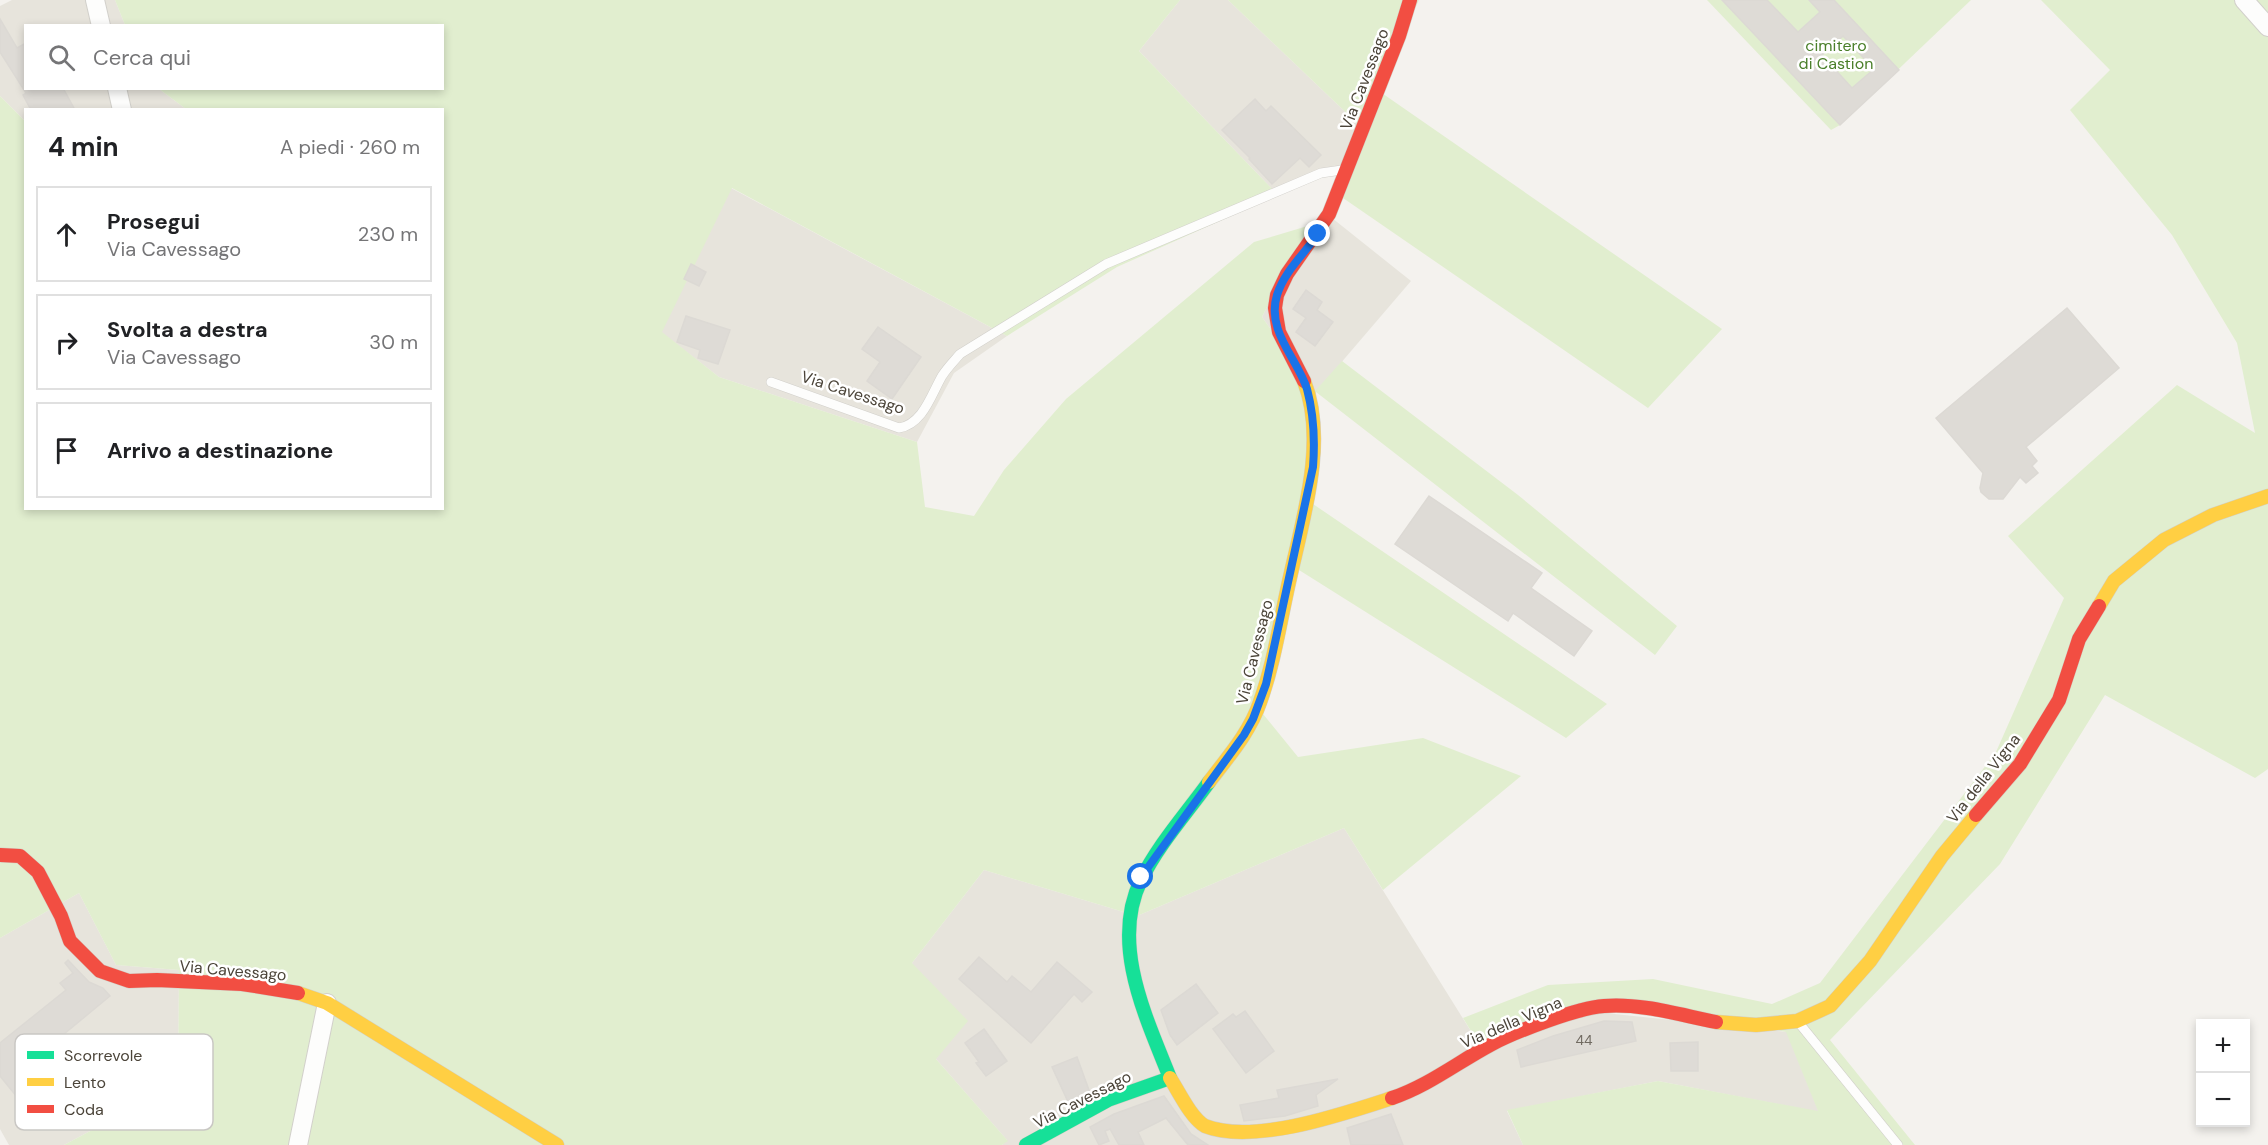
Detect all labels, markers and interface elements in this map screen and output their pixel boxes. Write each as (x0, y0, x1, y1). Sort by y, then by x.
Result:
search box (24, 24, 444, 90)
street label: Via Cavessago (1335, 25, 1394, 133)
park label: cimitero di Castion (1799, 35, 1873, 74)
icon: search (45, 41, 78, 74)
text: Cerca qui (93, 43, 191, 72)
text: 4 min (48, 130, 119, 164)
text: A piedi · 260 m (280, 134, 420, 160)
text: Prosegui (107, 207, 200, 236)
icon: ahead (50, 218, 83, 251)
route end (1304, 220, 1330, 246)
text: 230 m (358, 221, 418, 247)
text: Via Cavessago (107, 236, 241, 262)
text: Svolta a destra (107, 315, 268, 344)
icon: right (50, 326, 83, 359)
text: 30 m (369, 329, 418, 355)
text: Via Cavessago (107, 344, 241, 370)
street label: Via Cavessago (799, 366, 907, 419)
icon: arrive (50, 434, 83, 467)
text: Arrivo a destinazione (107, 436, 333, 465)
street label: Via Cavessago (1231, 597, 1278, 707)
street label: Via della Vigna (1942, 729, 2025, 827)
route start (1127, 863, 1153, 889)
street label: Via Cavessago (179, 955, 287, 986)
street label: Via della Vigna (1457, 992, 1565, 1053)
map controls (2196, 1019, 2250, 1127)
button: + (2196, 1019, 2250, 1073)
house number: 44 (1576, 1031, 1593, 1049)
legend (15, 1034, 213, 1130)
text: Scorrevole (64, 1045, 142, 1066)
street label: Via Cavessago (1030, 1066, 1135, 1133)
text: Lento (64, 1072, 106, 1093)
button: − (2196, 1073, 2250, 1127)
text: Coda (64, 1099, 104, 1120)

